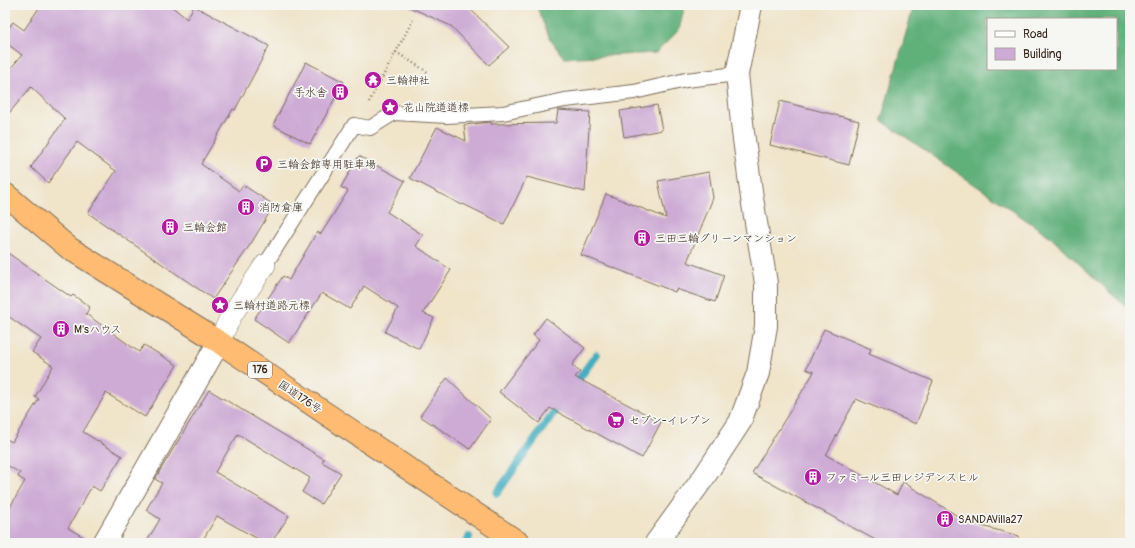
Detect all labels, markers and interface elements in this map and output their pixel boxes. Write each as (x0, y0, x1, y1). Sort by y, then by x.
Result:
legend (987, 18, 1117, 70)
text: Road (1023, 27, 1048, 42)
text: Building (1023, 47, 1062, 62)
temple icon: 三輪神社 (363, 70, 383, 90)
place label: 三輪神社 (386, 74, 430, 87)
building icon: 手水舎 (330, 82, 350, 102)
place label: 手水舎 (294, 86, 327, 99)
place icon: 花山院道道標 (380, 97, 400, 117)
place label: 花山院道道標 (403, 101, 469, 114)
parking icon: 三輪会館専用駐車場 (254, 154, 274, 174)
place label: 三輪会館専用駐車場 (277, 158, 376, 171)
building icon: 消防倉庫 (236, 197, 256, 217)
place label: 消防倉庫 (259, 201, 303, 214)
building icon: 三輪会館 (160, 217, 180, 237)
place label: 三輪会館 (183, 221, 227, 234)
building icon: 三田三輪グリーンマンション (632, 228, 652, 248)
place label: 三田三輪グリーンマンション (655, 232, 797, 245)
place icon: 三輪村道路元標 (210, 295, 230, 315)
place label: 三輪村道路元標 (233, 299, 310, 312)
building icon: M'sハウス (51, 319, 71, 339)
place label: M'sハウス (74, 323, 121, 336)
road number: 176 (248, 362, 272, 378)
street label: 国道176号 (276, 378, 324, 416)
supermarket icon: セブン-イレブン (606, 410, 626, 430)
place label: セブン-イレブン (629, 414, 711, 427)
building icon: ファミール三田レジデンスヒル (803, 467, 823, 487)
place label: ファミール三田レジデンスヒル (826, 471, 979, 484)
building icon: SANDAVilla27 (935, 509, 955, 529)
place label: SANDAVilla27 (958, 513, 1023, 526)

